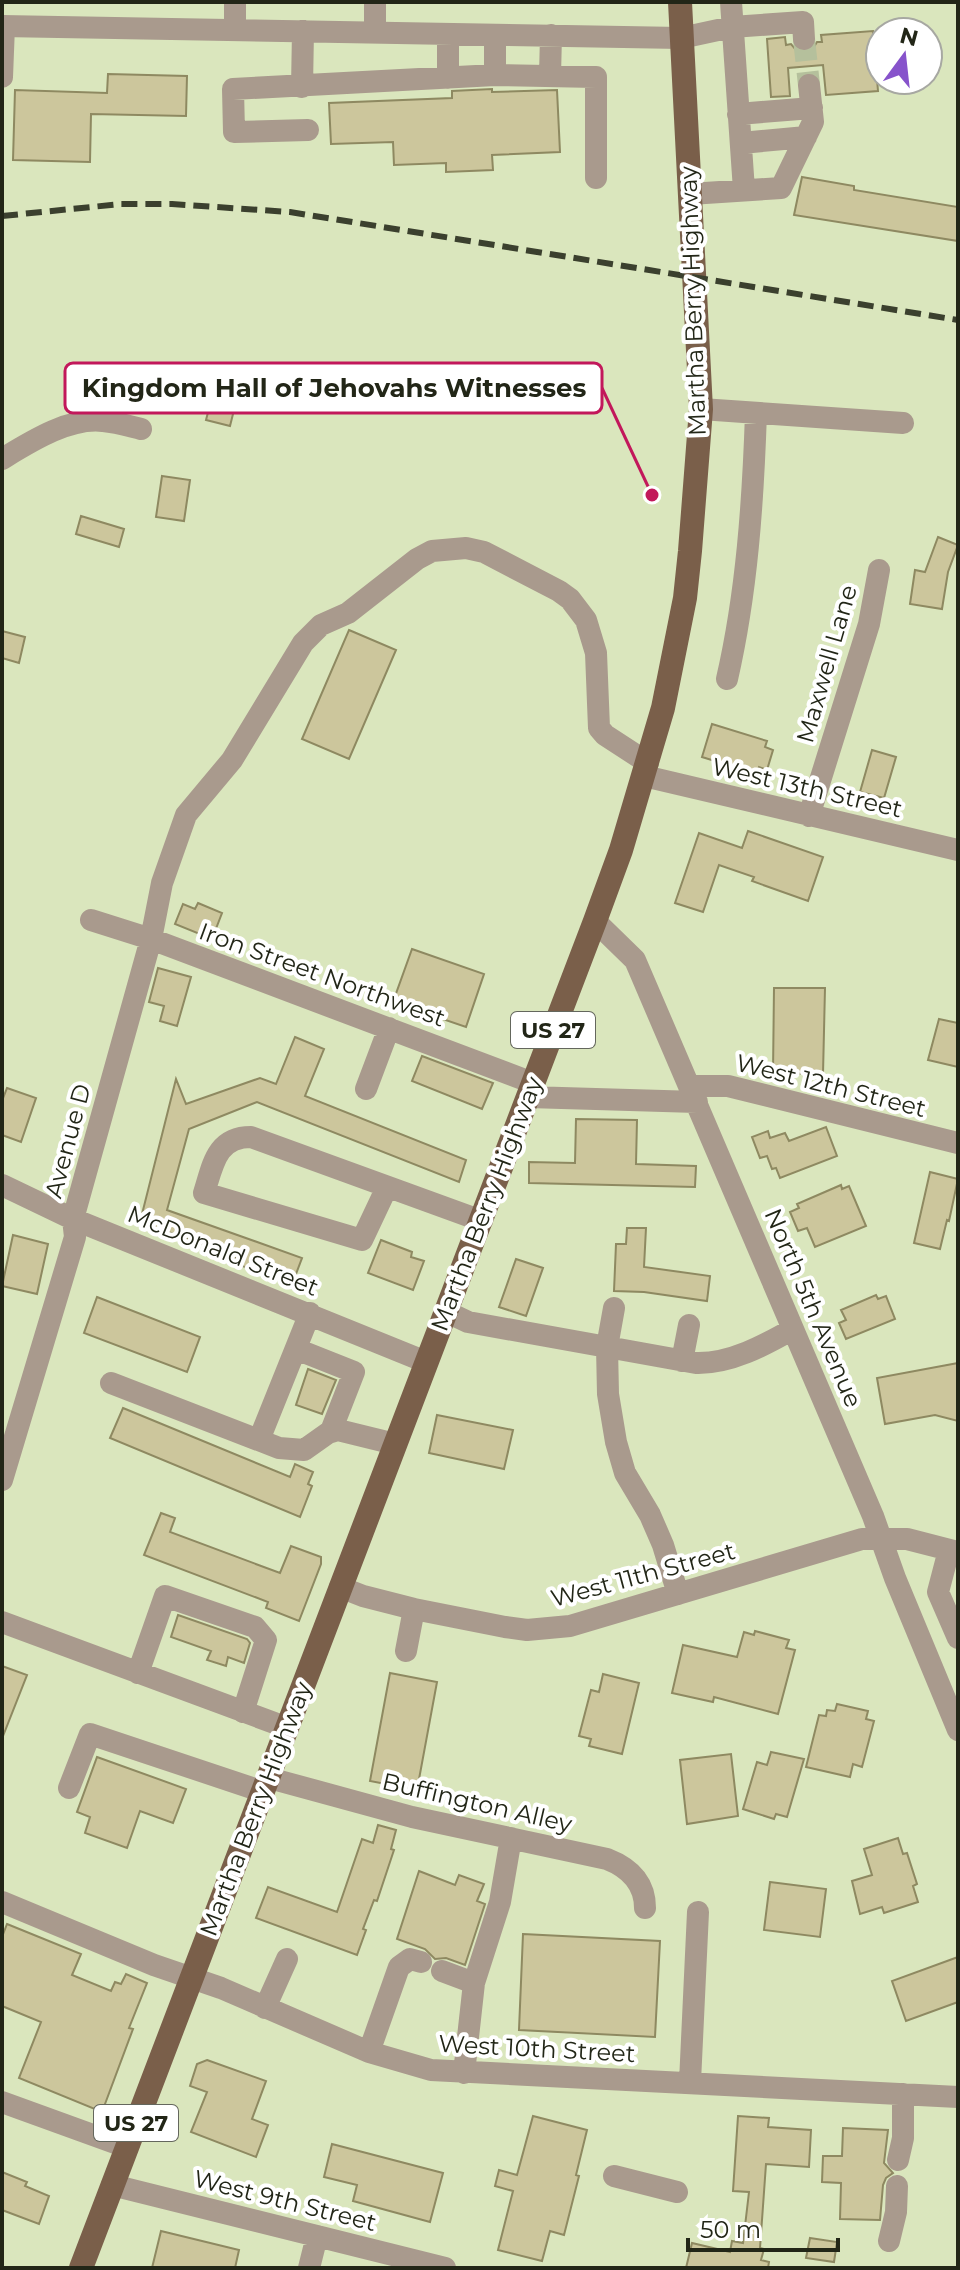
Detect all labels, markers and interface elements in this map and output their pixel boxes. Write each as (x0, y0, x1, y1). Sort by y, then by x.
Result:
north arrow (864, 16, 944, 96)
text: N (897, 22, 921, 53)
street label: Martha Berry Highway (673, 166, 712, 436)
callout: Kingdom Hall of Jehovahs Witnesses (65, 363, 602, 413)
text: Kingdom Hall of Jehovahs Witnesses (82, 372, 586, 404)
street label: Maxwell Lane (790, 582, 863, 746)
street label: West 13th Street (709, 751, 905, 824)
street label: Iron Street Northwest (195, 916, 449, 1033)
road number: US 27 (511, 1012, 595, 1048)
street label: West 12th Street (733, 1048, 929, 1123)
street label: Martha Berry Highway (425, 1073, 548, 1335)
street label: Avenue D (38, 1081, 97, 1201)
street label: McDonald Street (124, 1199, 323, 1302)
street label: North 5th Avenue (758, 1204, 868, 1412)
street label: West 11th Street (547, 1536, 738, 1613)
street label: Martha Berry Highway (194, 1678, 317, 1940)
street label: Buffington Alley (379, 1767, 575, 1838)
street label: West 10th Street (438, 2029, 636, 2068)
road number: US 27 (94, 2105, 178, 2141)
street label: West 9th Street (191, 2164, 380, 2237)
scale bar (688, 2202, 838, 2252)
text: 50 m (700, 2215, 761, 2244)

